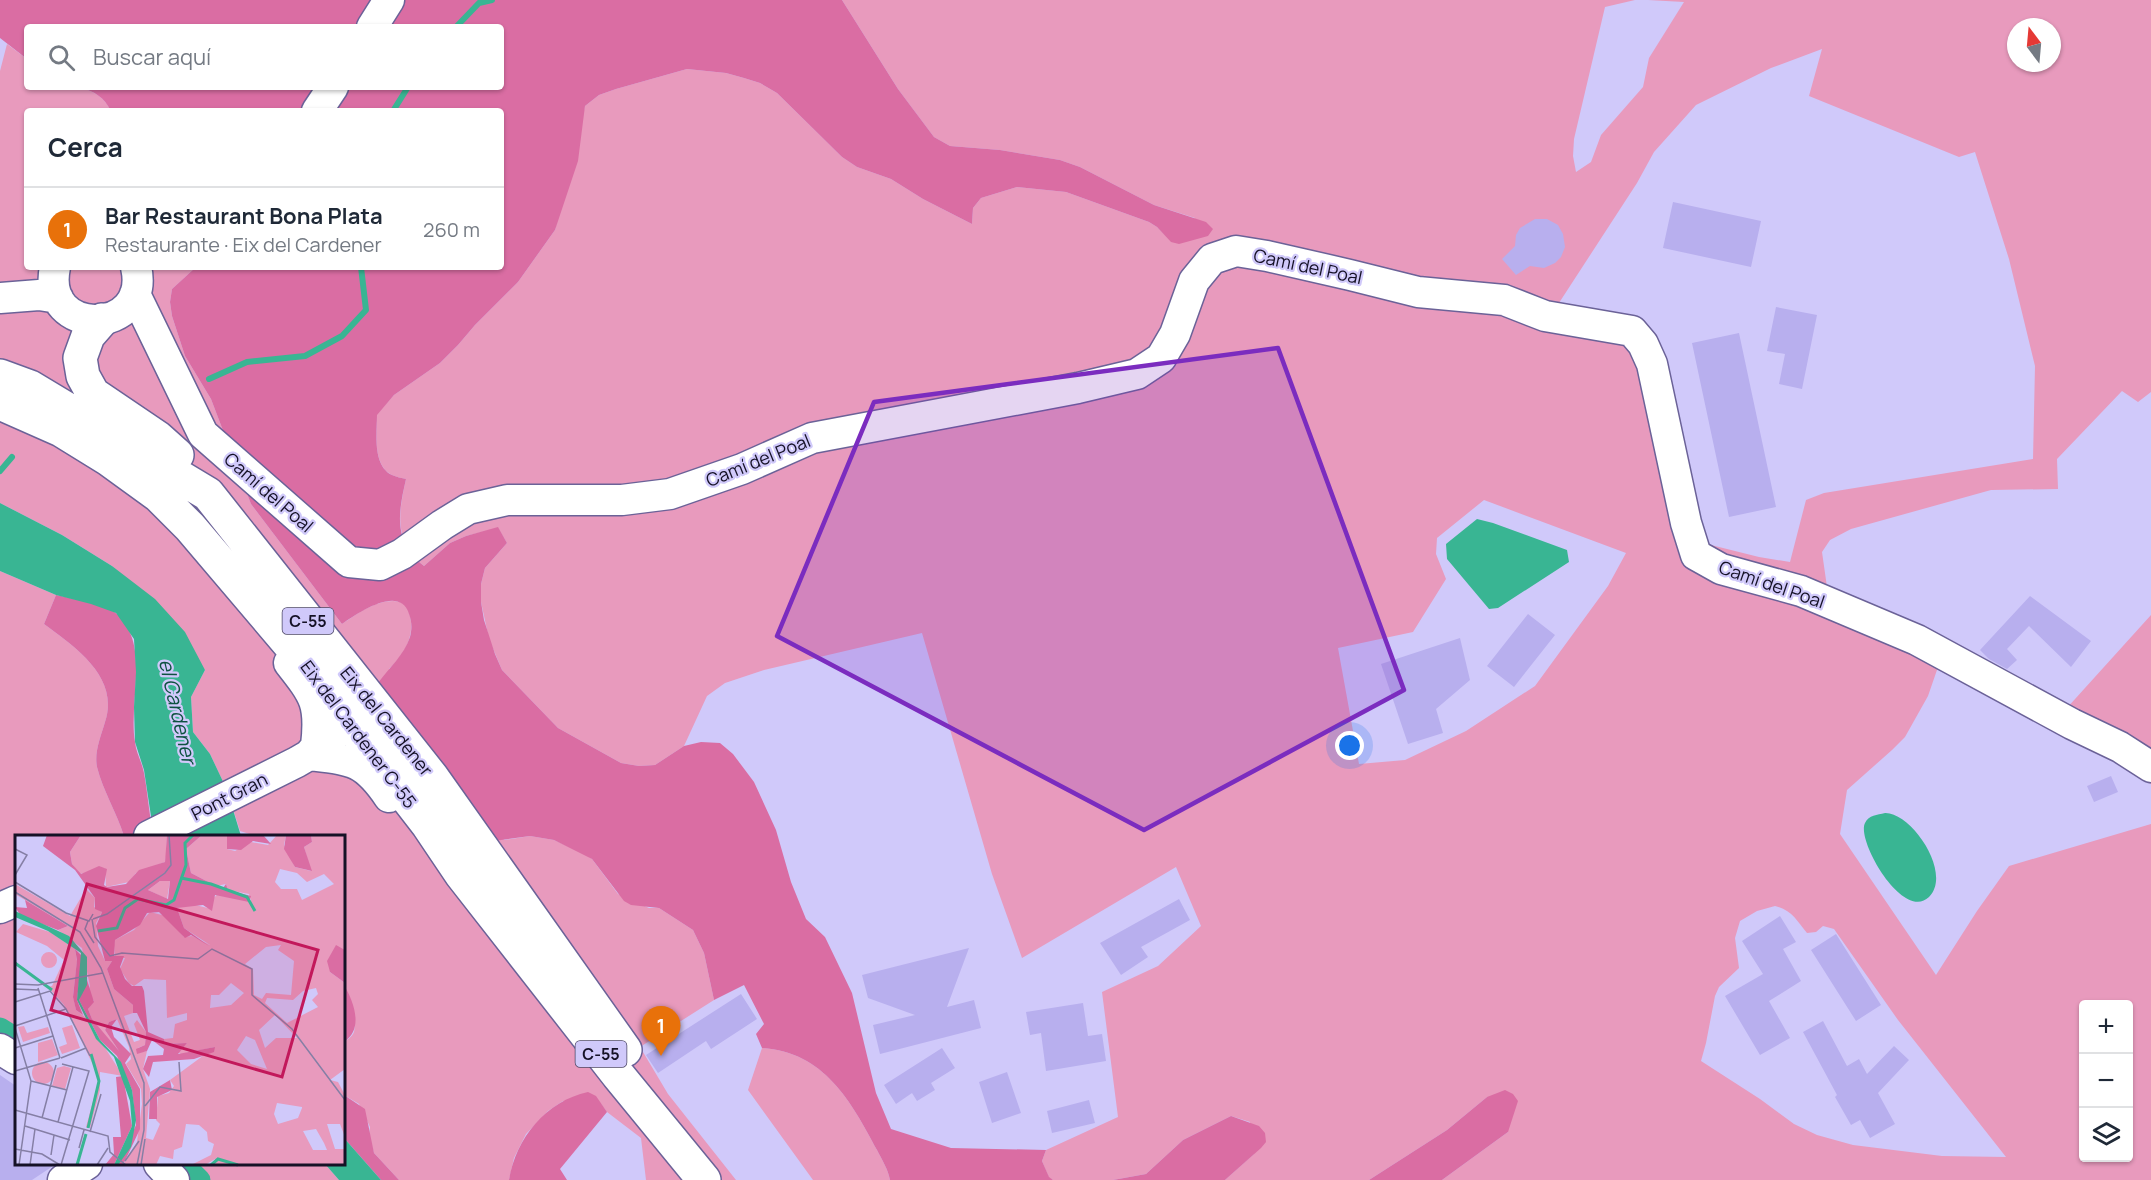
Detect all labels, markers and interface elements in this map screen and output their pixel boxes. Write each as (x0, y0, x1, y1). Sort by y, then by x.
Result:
north arrow (2007, 18, 2061, 72)
search box (24, 24, 504, 90)
icon: search (45, 41, 78, 74)
text: Buscar aquí (93, 42, 211, 72)
text: Cerca (48, 129, 123, 165)
text: Bar Restaurant Bona Plata (105, 201, 383, 231)
text: 1 (63, 216, 72, 243)
text: 260 m (423, 216, 480, 243)
text: Restaurante · Eix del Cardener (105, 231, 382, 258)
street label: Camí del Poal (1251, 243, 1365, 289)
street label: Camí del Poal (702, 428, 814, 492)
street label: Camí del Poal (219, 447, 319, 537)
street label: Camí del Poal (1716, 555, 1828, 613)
road number: C-55 (282, 608, 334, 634)
street label: Eix del Cardener C-55 (296, 655, 422, 813)
water label: el Cardener (153, 656, 204, 769)
street label: Eix del Cardener (335, 661, 439, 781)
your location (1335, 731, 1364, 760)
street label: Pont Gran (187, 767, 271, 825)
inset map (15, 835, 345, 1165)
map controls (2079, 1000, 2133, 1162)
button: + (2079, 1000, 2133, 1054)
pin: 1 (642, 1006, 680, 1056)
road number: C-55 (576, 1041, 626, 1067)
button: − (2079, 1054, 2133, 1108)
button: layers (2079, 1108, 2133, 1162)

